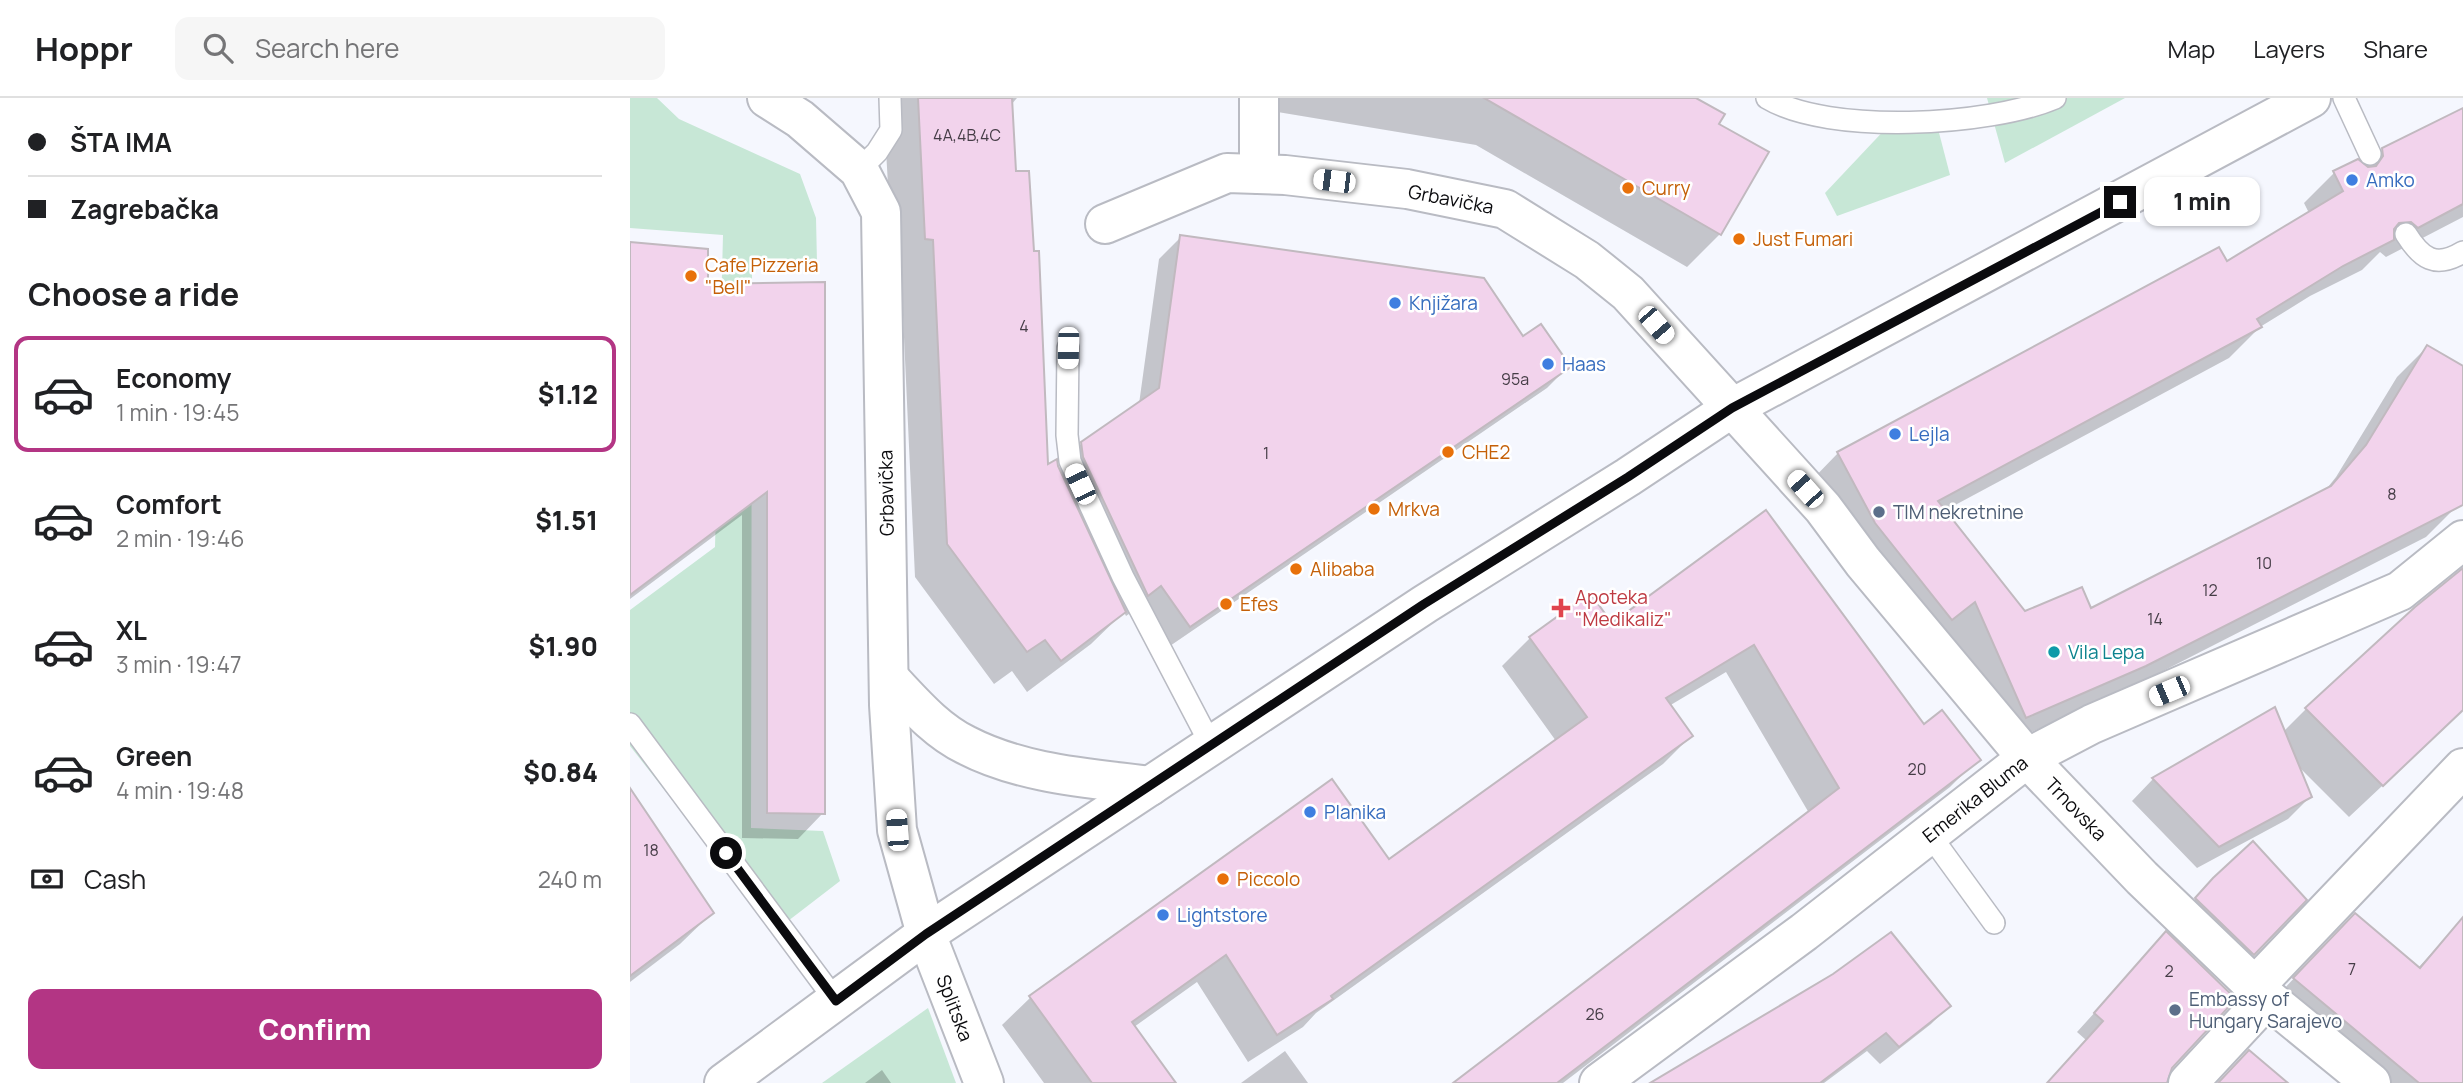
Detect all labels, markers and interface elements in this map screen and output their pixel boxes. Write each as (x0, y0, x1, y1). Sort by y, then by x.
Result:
search box (175, 17, 665, 80)
text: Hoppr (35, 26, 133, 71)
icon: search (199, 29, 237, 67)
text: Search here (255, 30, 400, 66)
text: Map (2168, 32, 2215, 65)
text: Layers (2253, 32, 2325, 65)
text: Share (2363, 32, 2428, 65)
text: ŠTA IMA (70, 124, 172, 160)
house number: 4A,4B,4C (933, 124, 1001, 146)
place label: Amko (2366, 167, 2415, 193)
car (1312, 168, 1357, 194)
marker: Amko (2344, 172, 2360, 188)
place label: Curry (1642, 175, 1690, 201)
street label: Grbavička (1406, 178, 1496, 220)
callout: 1 min (2144, 178, 2260, 226)
marker: Curry (1620, 180, 1636, 196)
text: 1 min (2173, 185, 2231, 217)
route end (2104, 186, 2136, 218)
text: Zagrebačka (70, 191, 219, 227)
place label: Just Fumari (1753, 226, 1853, 252)
marker: Just Fumari (1731, 231, 1747, 247)
place label: Cafe Pizzeria "Bell" (705, 252, 819, 300)
marker: Cafe Pizzeria "Bell" (683, 268, 699, 284)
text: Choose a ride (28, 272, 239, 316)
place label: Knjižara (1409, 290, 1478, 316)
marker: Knjižara (1387, 295, 1403, 311)
car (1635, 302, 1678, 348)
house number: 4 (1019, 315, 1029, 337)
car (1058, 327, 1079, 369)
place label: Haas (1562, 351, 1606, 377)
marker: Haas (1540, 356, 1556, 372)
text: Economy (116, 360, 231, 396)
icon: car (32, 363, 95, 426)
house number: 95a (1501, 368, 1529, 390)
text: $1.12 (538, 376, 598, 412)
text: 1 min · 19:45 (116, 396, 239, 428)
place label: Lejla (1909, 421, 1950, 447)
marker: Lejla (1887, 426, 1903, 442)
place label: CHE2 (1462, 439, 1510, 465)
house number: 1 (1263, 442, 1269, 464)
marker: CHE2 (1440, 444, 1456, 460)
street label: Grbavička (872, 450, 900, 536)
car (1062, 461, 1099, 507)
car (1784, 466, 1827, 512)
house number: 8 (2387, 483, 2397, 505)
text: Comfort (116, 486, 222, 522)
icon: car (32, 489, 95, 552)
place label: Mrkva (1388, 496, 1440, 522)
place label: TIM nekretnine (1893, 499, 2024, 525)
marker: Mrkva (1366, 501, 1382, 517)
text: $1.51 (535, 502, 598, 538)
marker: TIM nekretnine (1871, 504, 1887, 520)
text: 2 min · 19:46 (116, 522, 245, 554)
house number: 10 (2256, 552, 2272, 574)
place label: Alibaba (1310, 556, 1375, 582)
marker: Alibaba (1288, 561, 1304, 577)
house number: 12 (2202, 579, 2218, 601)
place label: Apoteka "Medikaliz" (1575, 584, 1672, 632)
place label: Efes (1240, 591, 1278, 617)
marker: Efes (1218, 596, 1234, 612)
marker: Apoteka "Medikaliz" (1553, 600, 1569, 616)
house number: 14 (2147, 608, 2163, 630)
text: XL (116, 612, 147, 648)
icon: car (32, 615, 95, 678)
text: $1.90 (529, 628, 598, 664)
place label: Vila Lepa (2068, 639, 2145, 665)
marker: Vila Lepa (2046, 644, 2062, 660)
text: 3 min · 19:47 (116, 648, 242, 680)
car (2146, 673, 2193, 709)
text: Green (116, 738, 192, 774)
icon: car (32, 741, 95, 804)
street label: Emerika Bluma (1917, 750, 2033, 848)
text: $0.84 (523, 754, 598, 790)
house number: 20 (1908, 758, 1926, 780)
street label: Trnovska (2039, 772, 2113, 846)
text: 4 min · 19:48 (116, 774, 244, 806)
place label: Planika (1324, 799, 1386, 825)
marker: Planika (1302, 804, 1318, 820)
car (886, 808, 909, 852)
route start (710, 837, 742, 869)
house number: 18 (643, 839, 659, 861)
icon: cash (28, 860, 66, 898)
text: Cash (84, 861, 146, 897)
text: 240 m (538, 863, 602, 895)
place label: Piccolo (1237, 866, 1300, 892)
marker: Piccolo (1215, 871, 1231, 887)
place label: Lightstore (1177, 902, 1268, 928)
marker: Lightstore (1155, 907, 1171, 923)
house number: 7 (2348, 958, 2356, 980)
house number: 2 (2164, 960, 2174, 982)
street label: Splitska (930, 971, 980, 1045)
place label: Embassy of Hungary Sarajevo (2189, 986, 2342, 1034)
button: Confirm (28, 989, 602, 1069)
marker: Embassy of Hungary Sarajevo (2167, 1002, 2183, 1018)
house number: 26 (1585, 1003, 1605, 1025)

